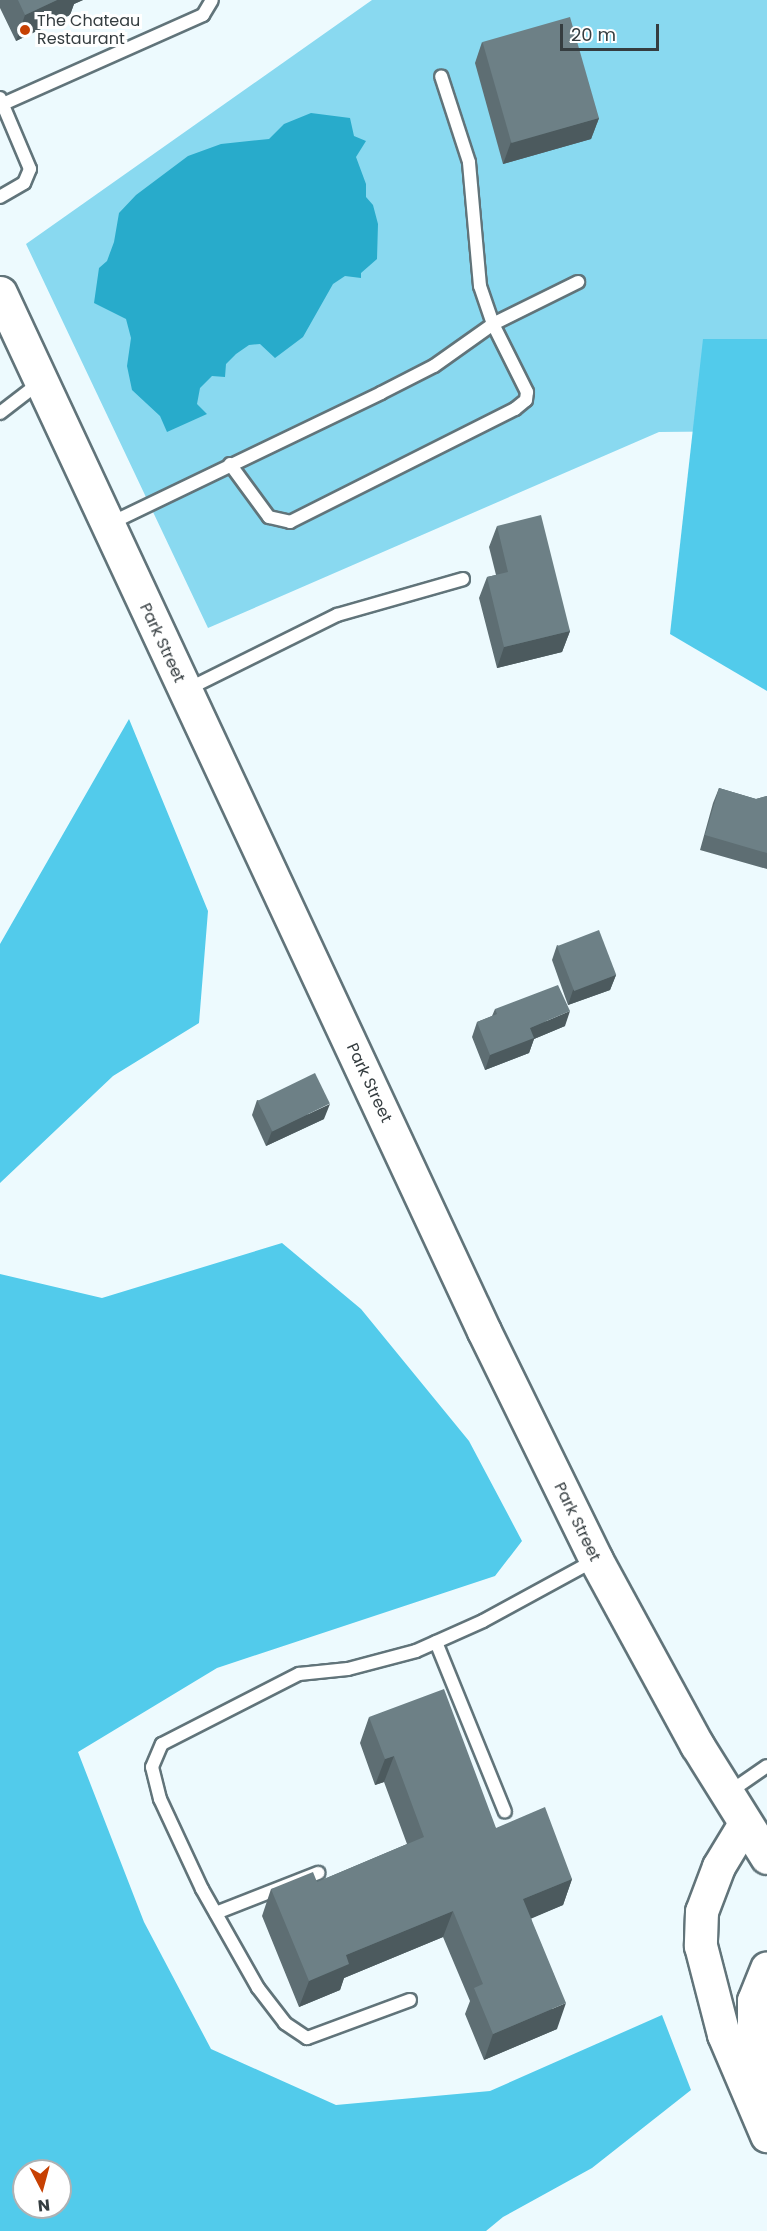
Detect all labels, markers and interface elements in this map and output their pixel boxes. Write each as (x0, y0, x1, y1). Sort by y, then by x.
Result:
place label: The Chateau Restaurant (37, 11, 140, 49)
scale bar (563, 12, 662, 50)
text: 20 m (571, 22, 616, 47)
marker: The Chateau Restaurant (18, 23, 32, 37)
street label: Park Street (135, 600, 189, 686)
street label: Park Street (342, 1040, 396, 1126)
street label: Park Street (550, 1479, 604, 1565)
north arrow (12, 2159, 72, 2219)
text: N (37, 2193, 51, 2217)

